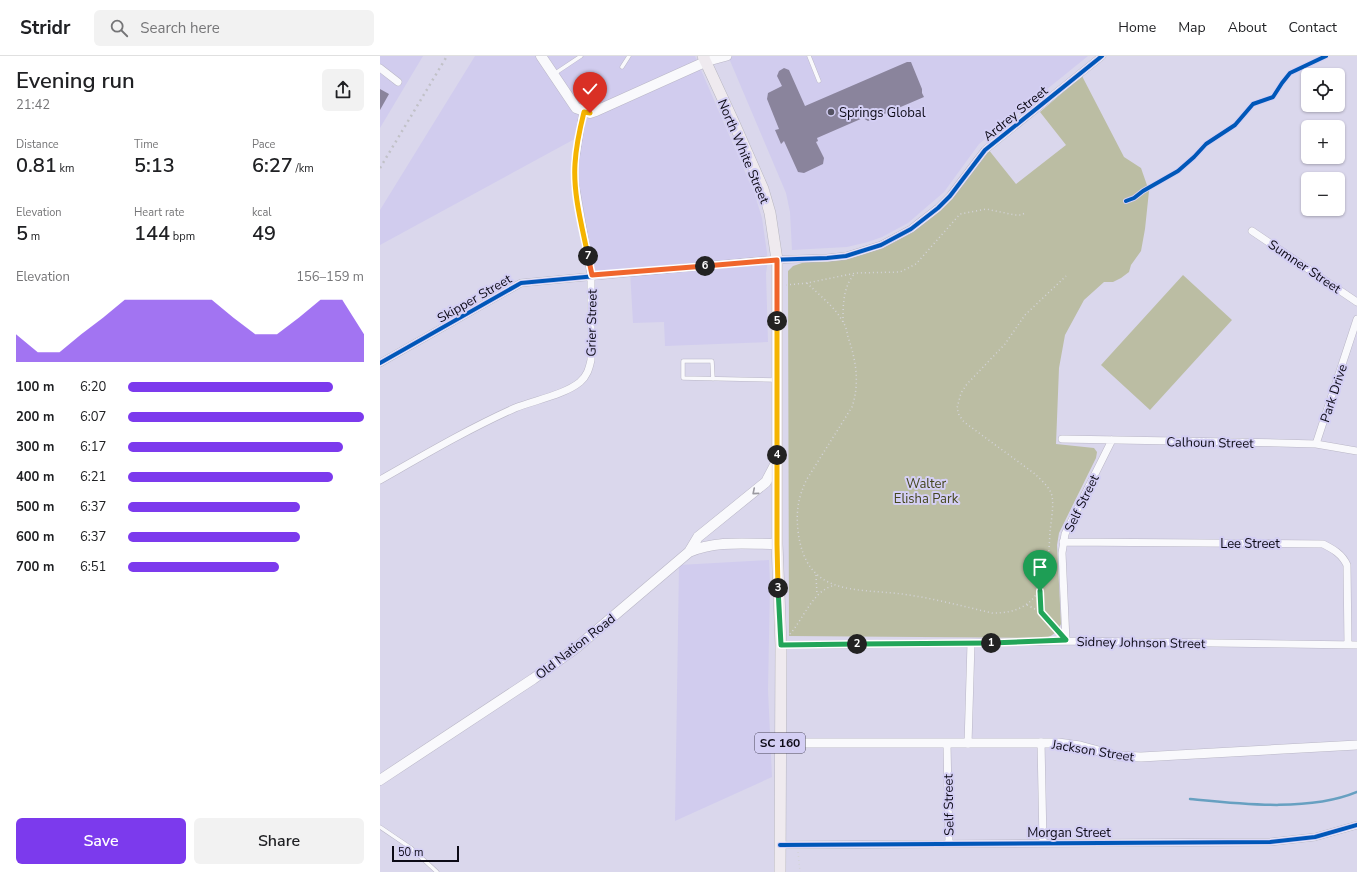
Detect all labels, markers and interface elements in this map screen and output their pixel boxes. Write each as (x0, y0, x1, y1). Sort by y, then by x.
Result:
search box (94, 10, 374, 46)
text: Stridr (20, 15, 70, 41)
icon: search (108, 17, 130, 39)
text: Search here (140, 18, 220, 38)
text: Home (1118, 18, 1156, 37)
text: Map (1178, 18, 1206, 37)
text: About (1228, 18, 1267, 37)
text: Contact (1289, 18, 1337, 37)
text: Evening run (16, 66, 135, 96)
map controls (1301, 68, 1345, 216)
button: locate (1301, 68, 1345, 112)
button: share (322, 69, 364, 111)
pin (573, 72, 607, 113)
icon: check (579, 78, 601, 100)
street label: Ardrey Street (979, 82, 1052, 145)
text: 21:42 (16, 96, 50, 114)
street label: North White Street (713, 96, 773, 207)
place label: Springs Global (839, 104, 926, 122)
marker: Springs Global (826, 107, 836, 117)
button: + (1301, 120, 1345, 164)
text: Distance (16, 137, 59, 152)
text: Time (134, 137, 158, 152)
text: Pace (252, 137, 275, 152)
text: 0.81 (16, 152, 57, 179)
text: 5:13 (134, 152, 175, 179)
text: 6:27 (252, 152, 293, 179)
text: km (57, 161, 75, 176)
text: /km (293, 161, 314, 176)
button: − (1301, 172, 1345, 216)
text: Elevation (16, 205, 62, 220)
text: Heart rate (134, 205, 184, 220)
text: kcal (252, 205, 272, 220)
text: 5 (16, 220, 28, 247)
text: 144 (134, 220, 170, 247)
text: 49 (252, 220, 276, 247)
text: m (28, 229, 40, 244)
text: bpm (170, 229, 195, 244)
street label: Sumner Street (1265, 236, 1345, 298)
pin: 7 (578, 246, 598, 266)
text: 7 (585, 248, 591, 263)
pin: 6 (695, 256, 715, 276)
text: 6 (702, 258, 708, 273)
text: Elevation (16, 268, 70, 286)
text: 156–159 m (296, 268, 364, 286)
street label: Skipper Street (434, 270, 515, 327)
street label: Grier Street (582, 289, 602, 357)
pin: 5 (767, 311, 787, 331)
text: 5 (774, 313, 780, 328)
street label: Park Drive (1316, 362, 1352, 425)
text: 100 m (16, 378, 54, 396)
text: 6:20 (80, 378, 106, 396)
text: 200 m (16, 408, 54, 426)
text: 6:07 (80, 408, 106, 426)
street label: Calhoun Street (1166, 433, 1254, 453)
text: 300 m (16, 438, 54, 456)
text: 6:17 (80, 438, 106, 456)
pin: 4 (767, 445, 787, 465)
text: 4 (774, 447, 780, 462)
text: 400 m (16, 468, 54, 486)
text: 6:21 (80, 468, 106, 486)
street label: Self Street (1060, 471, 1104, 535)
park label: Walter Elisha Park (894, 475, 959, 508)
one-way arrow (752, 488, 759, 495)
text: 500 m (16, 498, 54, 516)
text: 6:37 (80, 498, 106, 516)
text: 600 m (16, 528, 54, 546)
text: 6:37 (80, 528, 106, 546)
street label: Lee Street (1220, 535, 1280, 553)
pin (1023, 550, 1057, 591)
icon: arrive (1029, 556, 1051, 578)
text: 700 m (16, 558, 54, 576)
text: 6:51 (80, 558, 106, 576)
pin: 3 (768, 578, 788, 598)
text: 3 (775, 580, 781, 595)
street label: Old Nation Road (532, 610, 619, 684)
pin: 1 (981, 633, 1001, 653)
street label: Sidney Johnson Street (1076, 633, 1206, 653)
pin: 2 (847, 634, 867, 654)
text: 1 (988, 635, 994, 650)
text: 2 (854, 636, 860, 651)
road number: SC 160 (755, 733, 805, 753)
street label: Jackson Street (1049, 735, 1136, 766)
street label: Self Street (939, 773, 959, 836)
button: Save (16, 818, 186, 864)
button: Share (194, 818, 364, 864)
street label: Morgan Street (1027, 824, 1111, 842)
scale bar (392, 844, 459, 863)
text: 50 m (398, 845, 423, 860)

